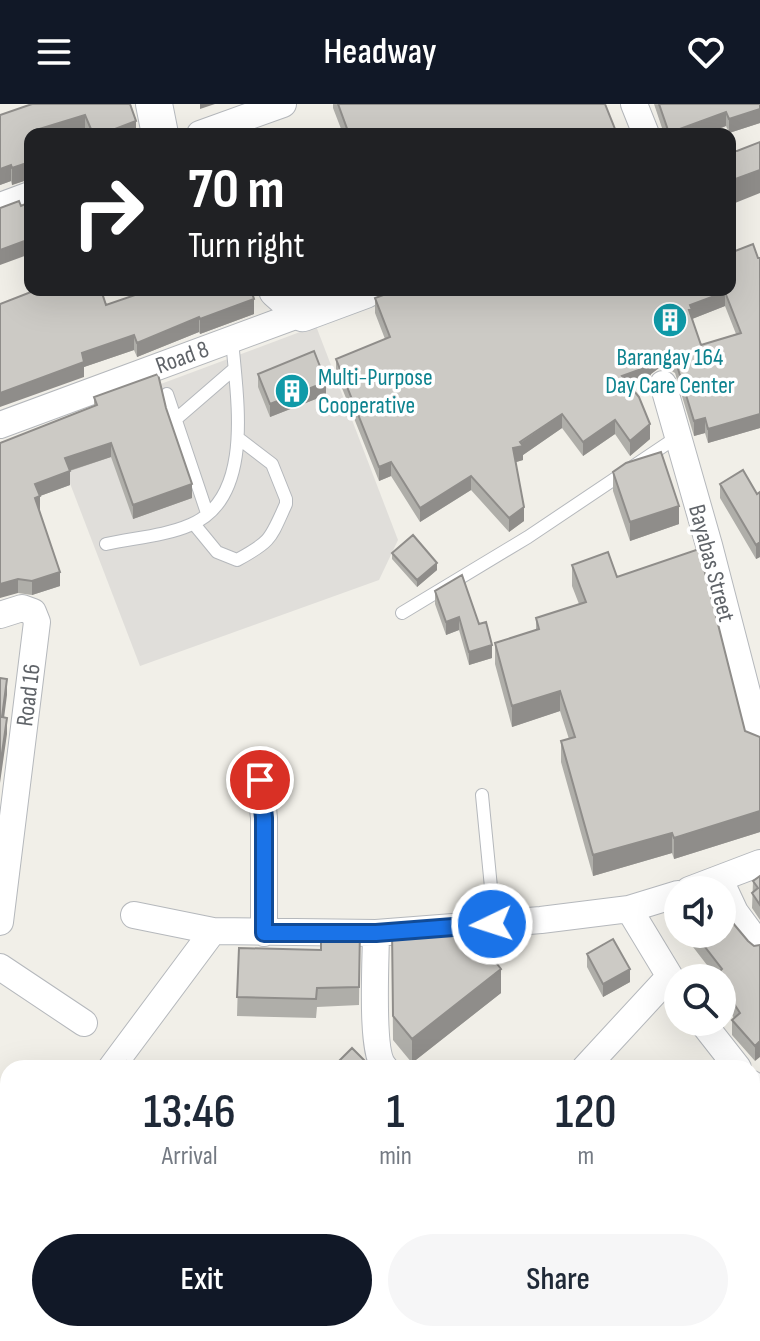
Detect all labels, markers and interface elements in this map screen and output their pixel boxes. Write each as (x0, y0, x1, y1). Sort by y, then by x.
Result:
icon: menu (32, 30, 76, 74)
icon: heart (684, 30, 728, 74)
text: Headway (324, 31, 436, 74)
text: 70 m (188, 157, 285, 224)
icon: right (56, 160, 160, 264)
text: Turn right (188, 225, 305, 268)
building icon: Barangay 164 Day Care Center (651, 301, 689, 339)
street label: Road 8 (152, 335, 213, 380)
place label: Barangay 164 Day Care Center (605, 343, 735, 400)
place label: Multi-Purpose Cooperative (318, 363, 433, 420)
building icon: Multi-Purpose Cooperative (273, 372, 311, 410)
street label: Bayabas Street (682, 501, 741, 625)
street label: Road 16 (10, 662, 47, 728)
pin (226, 746, 294, 814)
icon: arrive (238, 758, 282, 802)
map controls (664, 876, 736, 1036)
button: sound (664, 876, 736, 948)
position arrow (450, 882, 534, 966)
button: search (664, 964, 736, 1036)
text: 13:46 (143, 1084, 236, 1141)
text: 1 (387, 1084, 404, 1141)
text: 120 (555, 1084, 617, 1141)
text: Arrival (162, 1141, 218, 1172)
text: min (379, 1141, 412, 1172)
text: m (578, 1141, 594, 1172)
button: Exit (32, 1234, 372, 1326)
button: Share (388, 1234, 728, 1326)

